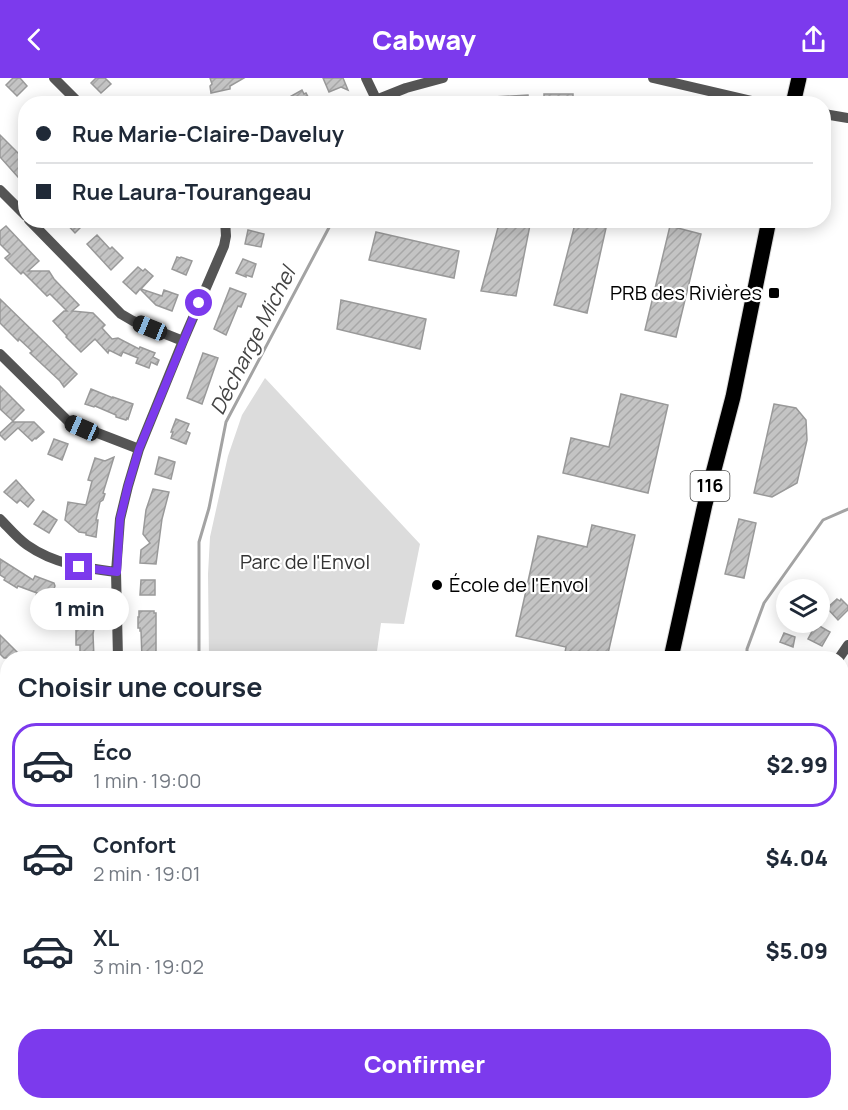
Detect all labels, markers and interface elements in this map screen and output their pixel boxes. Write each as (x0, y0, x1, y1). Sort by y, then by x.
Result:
text: Cabway (372, 21, 476, 58)
icon: back (18, 23, 51, 56)
icon: share (797, 23, 830, 56)
text: Rue Marie-Claire-Daveluy (72, 119, 344, 149)
text: Rue Laura-Tourangeau (72, 177, 312, 207)
water label: Décharge Michel (203, 259, 303, 419)
place label: PRB des Rivières (610, 279, 762, 306)
marker: PRB des Rivières (767, 286, 781, 300)
route start (185, 289, 212, 316)
car (130, 313, 170, 343)
car (62, 412, 102, 444)
road number: 116 (690, 471, 730, 501)
park label: Parc de l'Envol (240, 548, 370, 575)
route end (65, 553, 92, 580)
place label: École de l'Envol (449, 571, 589, 598)
marker: École de l'Envol (430, 578, 444, 592)
map controls (776, 579, 830, 633)
button: layers (776, 579, 830, 633)
callout: 1 min (29, 588, 128, 630)
text: 1 min (54, 595, 105, 622)
text: Choisir une course (18, 668, 262, 705)
text: Éco (93, 737, 132, 767)
icon: car (21, 738, 75, 792)
text: $2.99 (766, 750, 828, 780)
text: 1 min · 19:00 (93, 767, 201, 794)
text: Confort (93, 830, 176, 860)
icon: car (21, 831, 75, 885)
text: $4.04 (765, 843, 828, 873)
text: 2 min · 19:01 (93, 860, 201, 887)
text: XL (93, 923, 119, 953)
icon: car (21, 924, 75, 978)
text: $5.09 (765, 936, 828, 966)
text: 3 min · 19:02 (93, 953, 204, 980)
button: Confirmer (18, 1029, 831, 1098)

